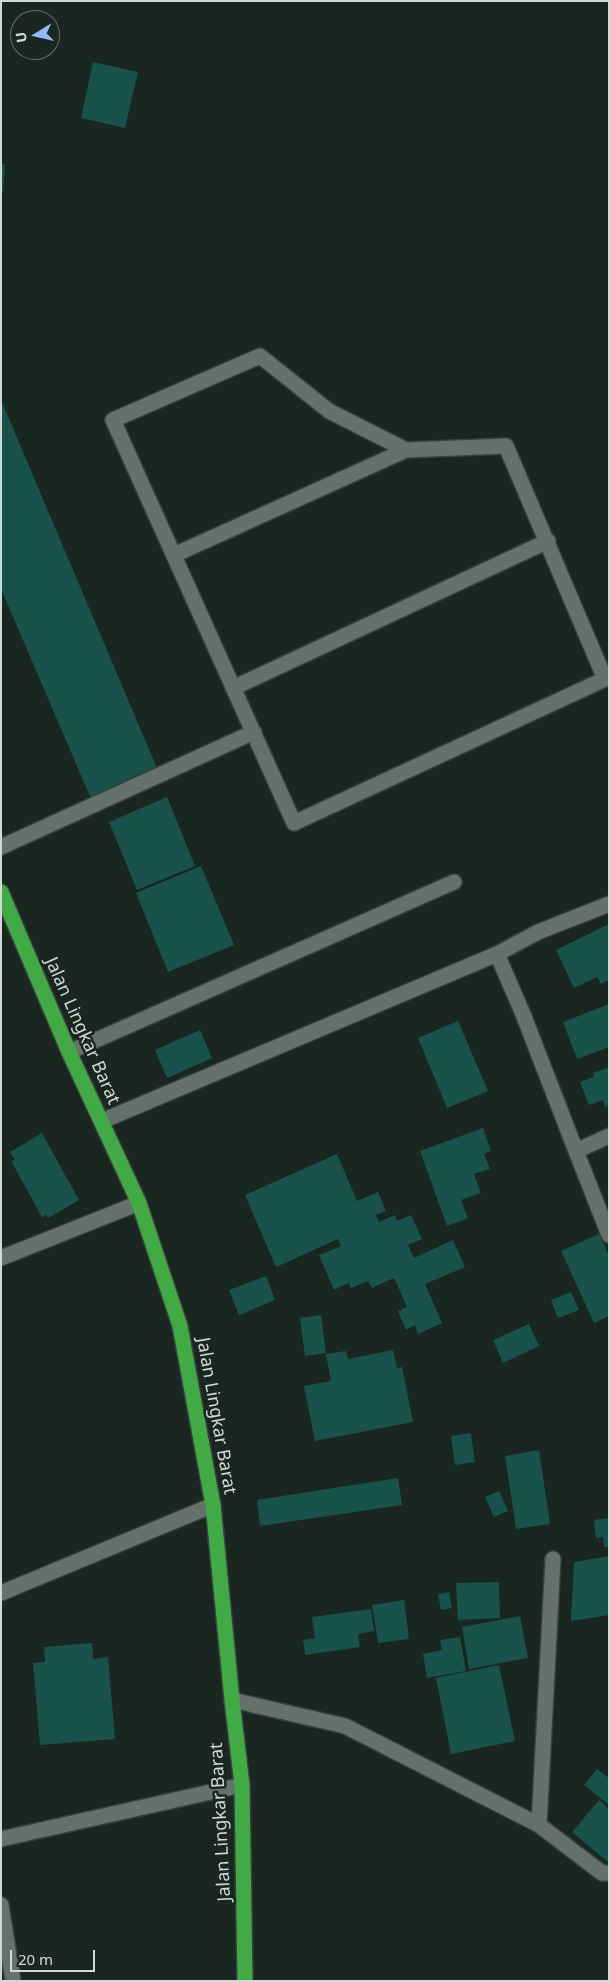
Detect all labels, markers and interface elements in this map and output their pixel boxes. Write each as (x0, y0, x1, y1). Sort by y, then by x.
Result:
north arrow (10, 10, 60, 60)
text: U (10, 31, 31, 44)
street label: Jalan Lingkar Barat (40, 954, 124, 1108)
street label: Jalan Lingkar Barat (192, 1336, 240, 1496)
street label: Jalan Lingkar Barat (206, 1742, 236, 1902)
scale bar (12, 1940, 98, 1972)
text: 20 m (18, 1949, 53, 1969)

